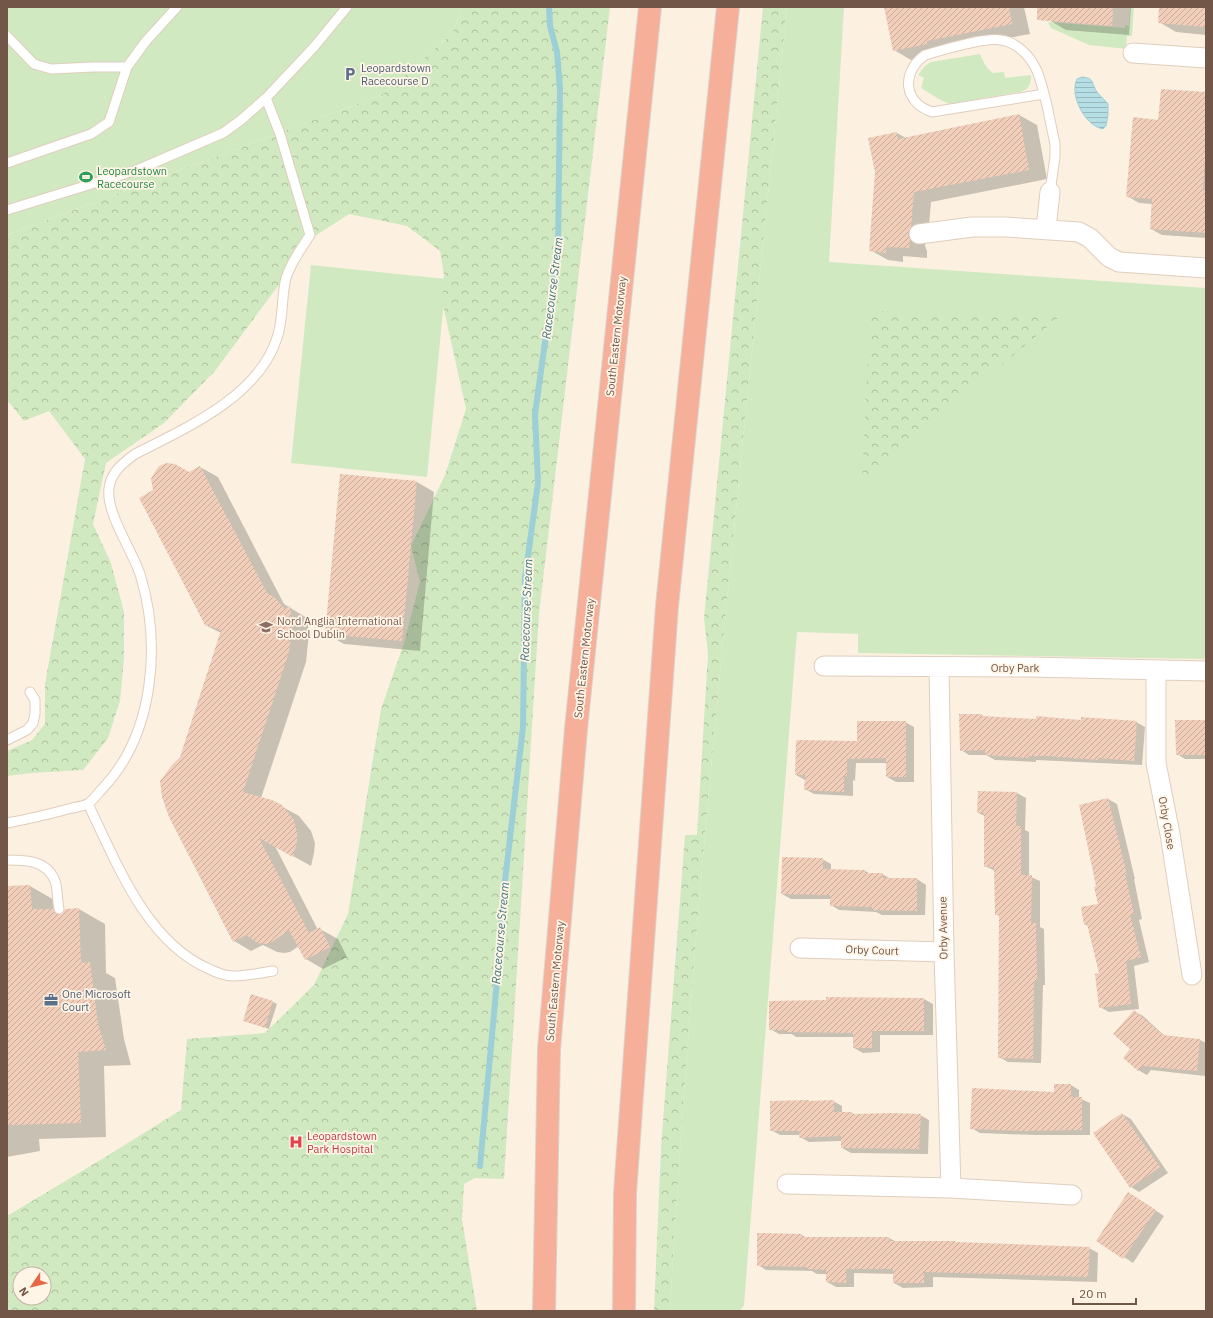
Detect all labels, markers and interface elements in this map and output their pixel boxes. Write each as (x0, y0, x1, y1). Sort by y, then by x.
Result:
place label: Leopardstown Racecourse D (361, 61, 431, 88)
parking icon: Leopardstown Racecourse D (342, 66, 358, 82)
place label: Leopardstown Racecourse (97, 164, 167, 191)
sports icon: Leopardstown Racecourse (78, 169, 94, 185)
water label: Racecourse Stream (538, 236, 566, 340)
street label: South Eastern Motorway (603, 275, 629, 397)
water label: Racecourse Stream (517, 559, 535, 661)
street label: South Eastern Motorway (571, 597, 597, 719)
place label: Nord Anglia International School Dublin (277, 614, 402, 641)
school or university icon: Nord Anglia International School Dublin (258, 619, 274, 635)
street label: Orby Park (991, 661, 1039, 675)
street label: Orby Close (1155, 795, 1179, 851)
water label: Racecourse Stream (488, 881, 512, 985)
street label: Orby Avenue (935, 896, 951, 960)
street label: South Eastern Motorway (543, 920, 567, 1042)
street label: Orby Court (845, 942, 899, 958)
place label: One Microsoft Court (62, 987, 131, 1014)
office icon: One Microsoft Court (43, 992, 59, 1008)
place label: Leopardstown Park Hospital (307, 1129, 377, 1156)
hospital icon: Leopardstown Park Hospital (288, 1134, 304, 1150)
north arrow (12, 1266, 52, 1306)
scale bar (1073, 1280, 1136, 1306)
text: N (16, 1284, 32, 1299)
text: 20 m (1079, 1286, 1107, 1301)

